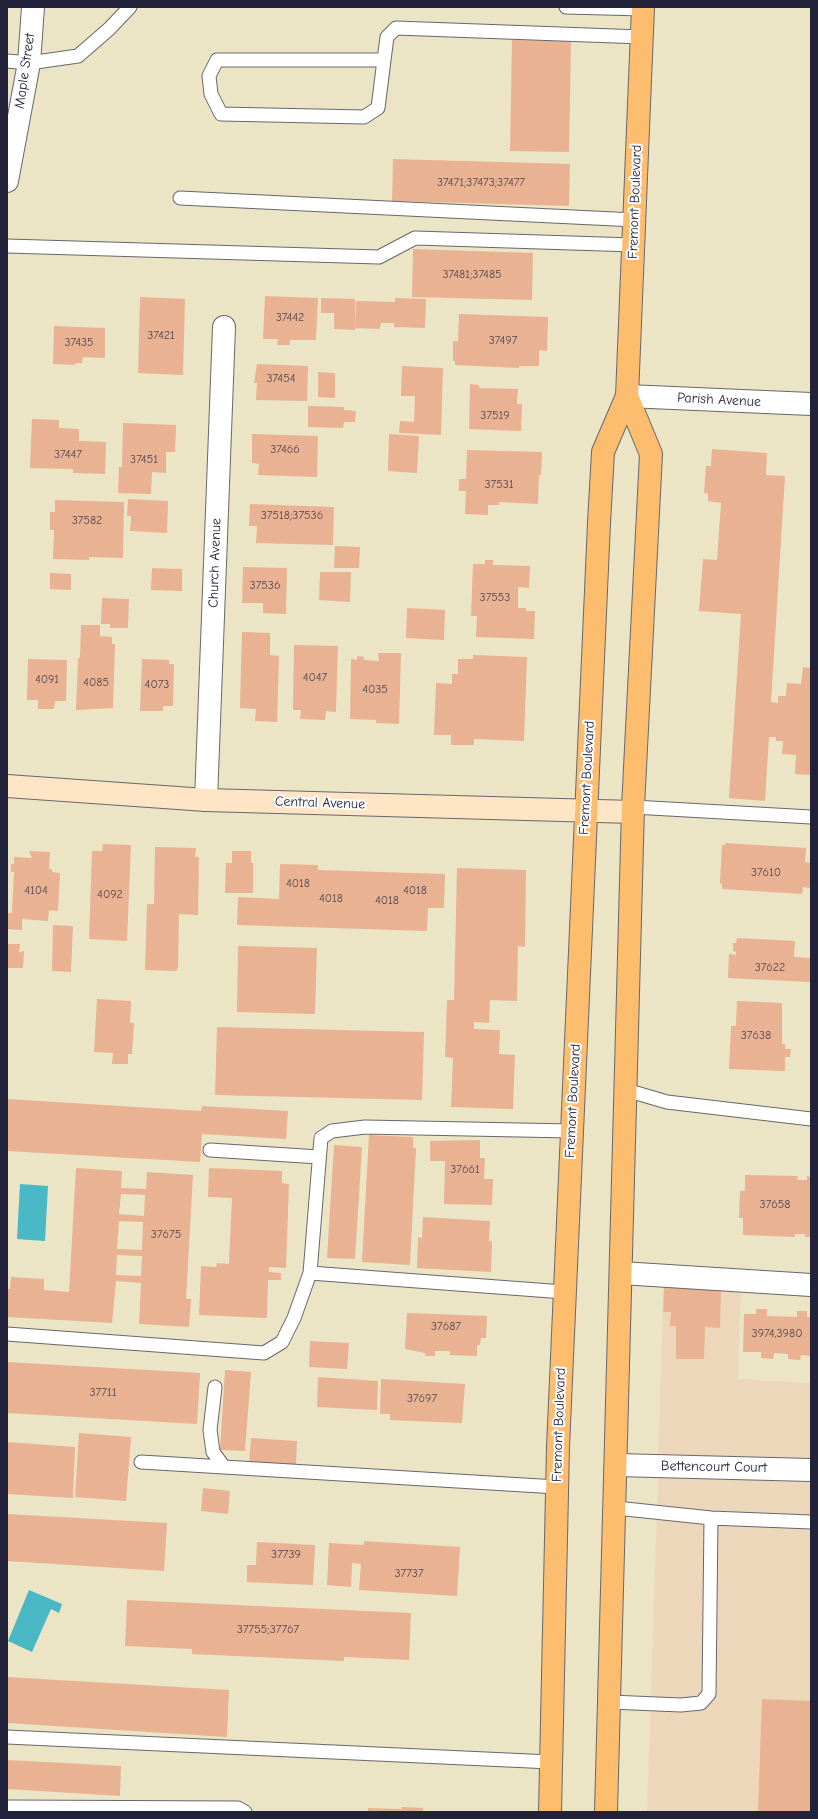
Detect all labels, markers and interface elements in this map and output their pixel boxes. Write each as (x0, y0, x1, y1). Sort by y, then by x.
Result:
street label: Maple Street (11, 32, 39, 110)
street label: Fremont Boulevard (625, 145, 645, 259)
house number: 37471;37473;37477 (437, 176, 525, 190)
house number: 37481;37485 (442, 268, 502, 282)
house number: 37442 (276, 311, 304, 325)
house number: 37421 (147, 329, 175, 343)
house number: 37497 (489, 334, 517, 348)
house number: 37435 (64, 336, 94, 350)
house number: 37454 (267, 372, 295, 386)
street label: Parish Avenue (677, 389, 761, 411)
house number: 37519 (480, 409, 510, 423)
house number: 37466 (270, 443, 300, 457)
house number: 37447 (54, 448, 82, 462)
house number: 37451 (130, 453, 158, 467)
house number: 37531 (484, 478, 514, 492)
house number: 37518;37536 (261, 509, 323, 523)
house number: 37582 (72, 514, 102, 528)
street label: Church Avenue (205, 518, 225, 608)
house number: 37536 (250, 579, 280, 593)
house number: 37553 (480, 591, 510, 605)
house number: 4047 (303, 671, 327, 685)
house number: 4091 (35, 673, 59, 687)
house number: 4085 (83, 676, 109, 690)
house number: 4073 (145, 678, 169, 692)
house number: 4035 (362, 683, 388, 697)
street label: Fremont Boulevard (576, 720, 598, 836)
street label: Central Avenue (275, 793, 365, 813)
house number: 37610 (751, 866, 781, 880)
house number: 4018 (286, 877, 310, 891)
house number: 4104 (24, 884, 48, 898)
house number: 4018 (403, 884, 427, 898)
house number: 4092 (97, 888, 123, 902)
house number: 4018 (319, 892, 343, 906)
house number: 4018 (375, 894, 399, 908)
house number: 37622 (755, 961, 785, 975)
house number: 37638 (741, 1029, 771, 1043)
street label: Fremont Boulevard (562, 1043, 584, 1159)
house number: 37661 (450, 1163, 480, 1177)
house number: 37658 (760, 1198, 790, 1212)
house number: 37675 (151, 1228, 181, 1242)
house number: 37687 (431, 1320, 461, 1334)
house number: 3974,3980 (752, 1327, 802, 1341)
street label: Fremont Boulevard (549, 1368, 569, 1482)
house number: 37711 (90, 1386, 116, 1400)
house number: 37697 (407, 1392, 437, 1406)
street label: Bettencourt Court (661, 1458, 767, 1476)
house number: 37739 (271, 1548, 301, 1562)
house number: 37737 (394, 1567, 424, 1581)
house number: 37755;37767 (237, 1623, 299, 1637)

